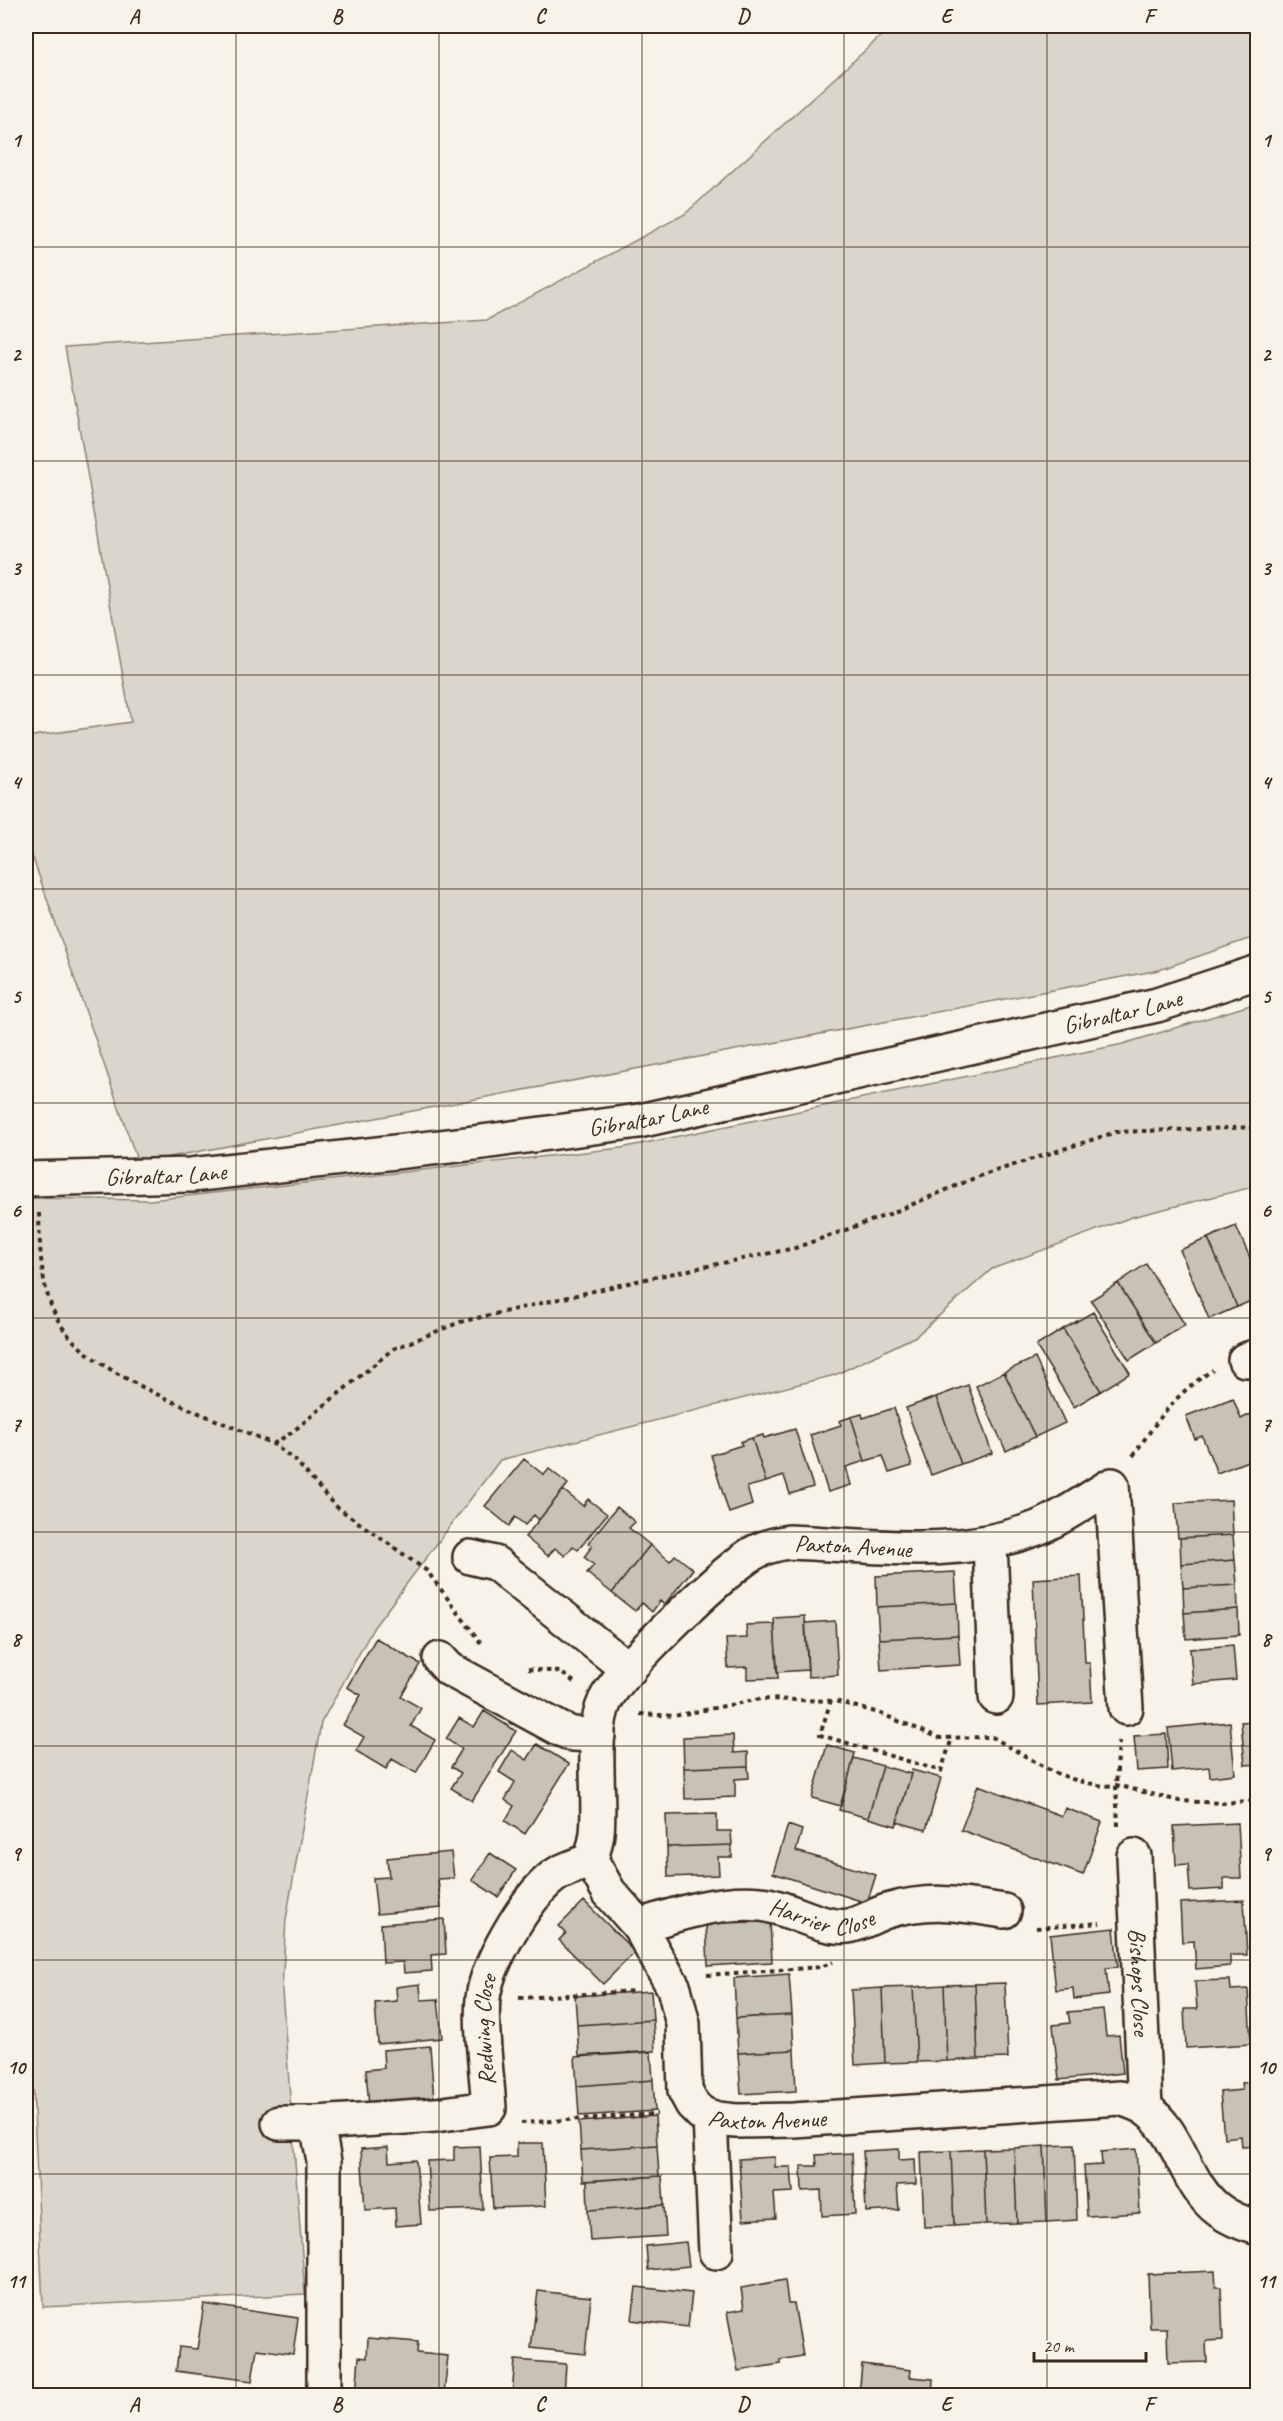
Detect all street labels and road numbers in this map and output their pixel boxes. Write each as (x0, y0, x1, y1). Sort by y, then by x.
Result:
street label: Gibraltar Lane (1060, 982, 1188, 1041)
street label: Gibraltar Lane (587, 1091, 713, 1143)
street label: Gibraltar Lane (105, 1156, 230, 1192)
street label: Paxton Avenue (794, 1528, 914, 1564)
street label: Harrier Close (766, 1891, 881, 1942)
street label: Bishops Close (1122, 1927, 1157, 2039)
street label: Redwing Close (467, 1968, 504, 2087)
street label: Paxton Avenue (705, 2102, 829, 2136)

